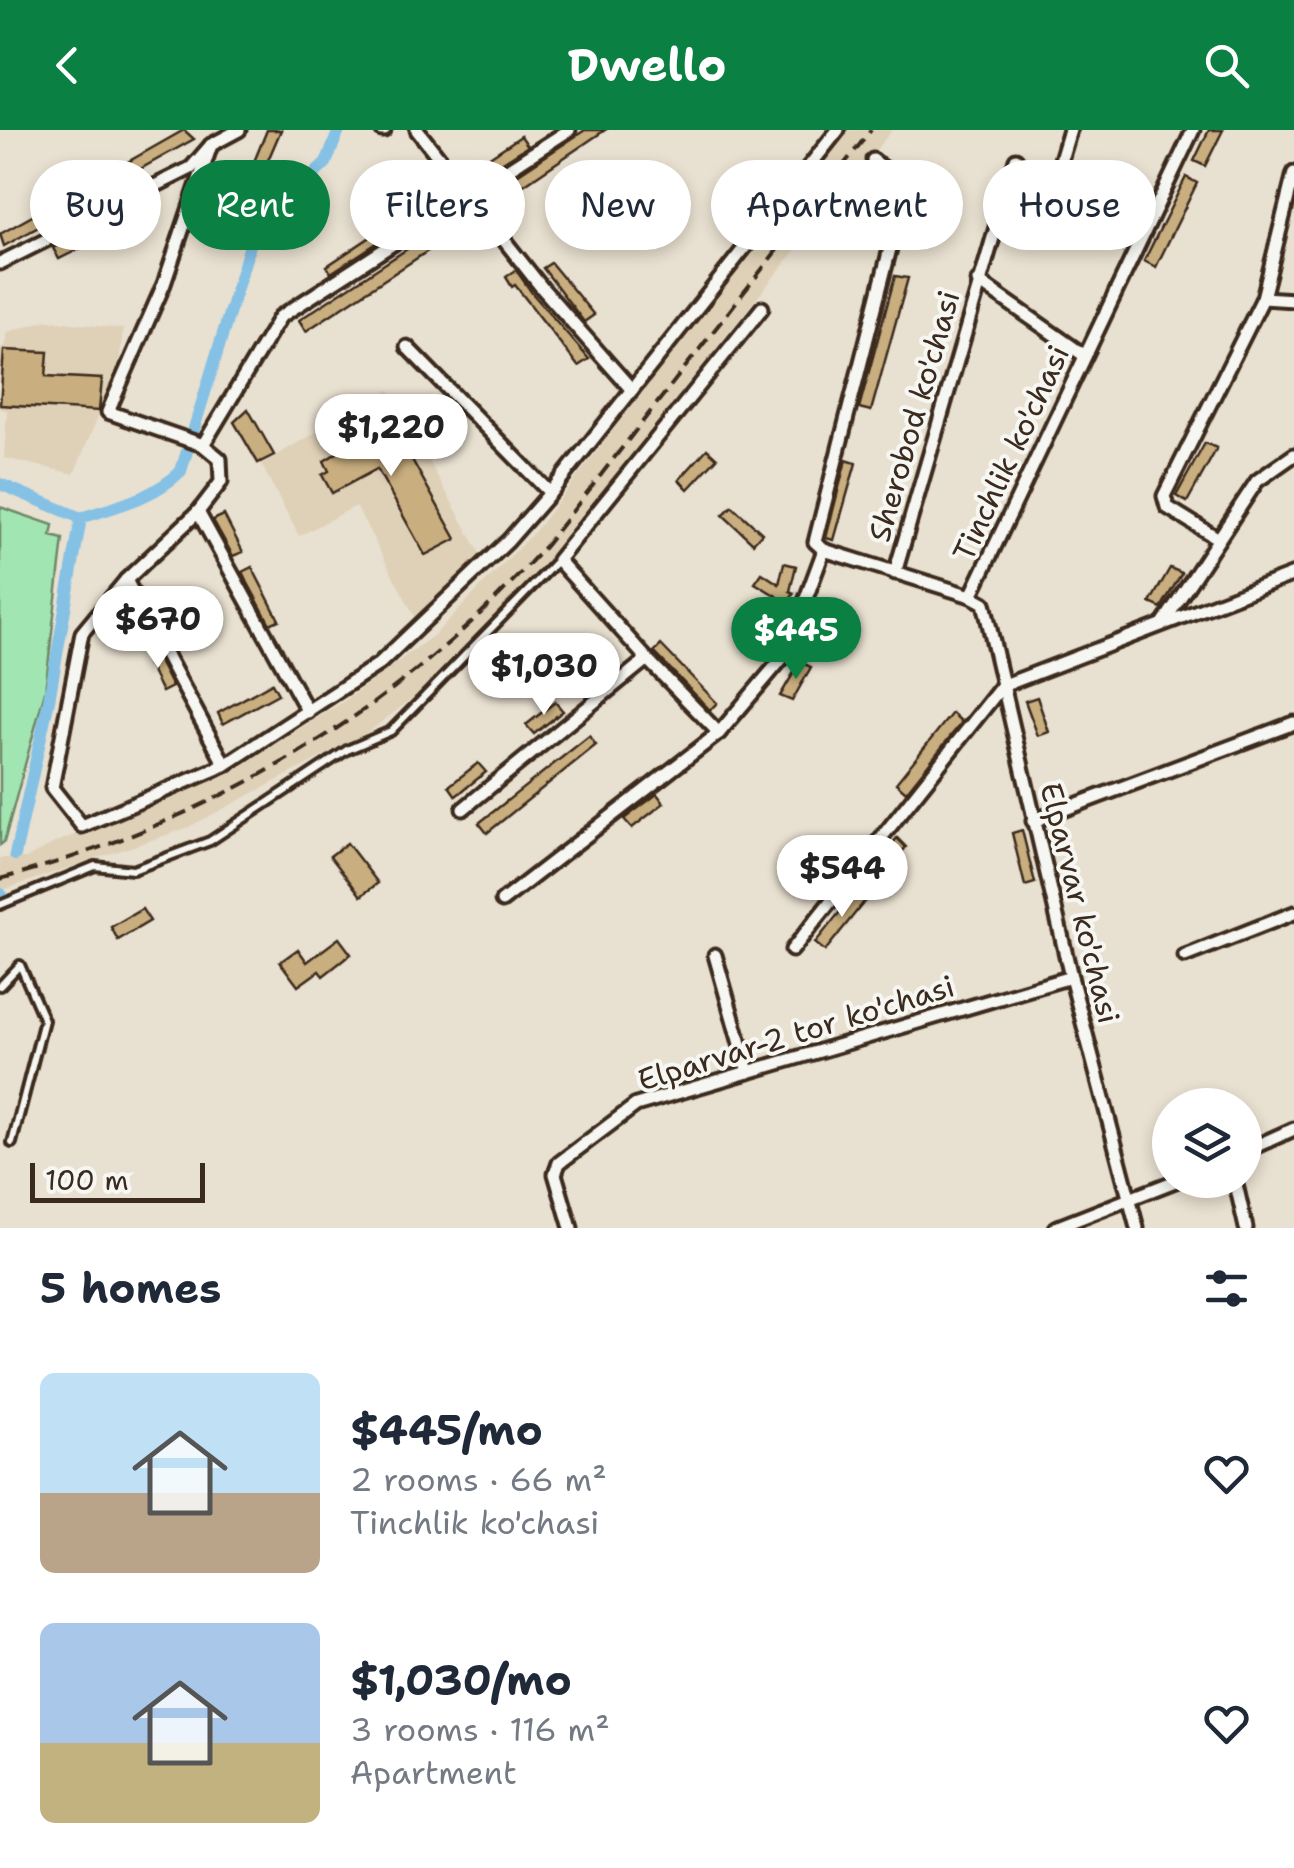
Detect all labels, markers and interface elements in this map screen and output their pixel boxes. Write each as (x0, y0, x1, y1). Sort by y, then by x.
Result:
text: Dwello (568, 35, 726, 95)
icon: back (40, 38, 95, 93)
icon: search (1199, 38, 1254, 93)
chip: Buy (30, 160, 161, 250)
chip: Rent (181, 160, 330, 250)
chip: Filters (350, 160, 525, 250)
chip: New (545, 160, 691, 250)
chip: Apartment (711, 160, 963, 250)
chip: House (983, 160, 1156, 250)
street label: Sherobod ko'chasi (859, 286, 969, 546)
street label: Tinchlik ko'chasi (943, 338, 1079, 568)
pin: $1,220 (310, 394, 472, 479)
text: $1,220 (337, 405, 445, 448)
pin: $670 (99, 586, 217, 671)
text: $670 (114, 597, 202, 640)
pin: $445 (737, 597, 855, 682)
text: $445 (753, 608, 839, 651)
pin: $1,030 (463, 633, 625, 718)
text: $1,030 (490, 644, 598, 687)
street label: Elparvar ko'chasi (1030, 778, 1130, 1028)
pin: $544 (783, 835, 901, 920)
text: $544 (799, 846, 885, 889)
street label: Elparvar-2 tor ko'chasi (633, 965, 959, 1101)
map controls (1152, 1088, 1262, 1198)
button: layers (1152, 1088, 1262, 1198)
scale bar (30, 1158, 205, 1202)
text: 100 m (45, 1161, 129, 1199)
text: 5 homes (40, 1260, 221, 1316)
icon: filters (1199, 1261, 1254, 1316)
text: $445/mo (350, 1402, 543, 1458)
icon: home (120, 1413, 240, 1533)
icon: heart (1199, 1446, 1254, 1501)
text: 2 rooms · 66 m² (350, 1458, 607, 1501)
text: Tinchlik ko'chasi (350, 1501, 599, 1544)
text: $1,030/mo (350, 1652, 572, 1708)
icon: home (120, 1663, 240, 1783)
icon: heart (1199, 1696, 1254, 1751)
text: 3 rooms · 116 m² (350, 1708, 610, 1751)
text: Apartment (350, 1751, 517, 1794)

